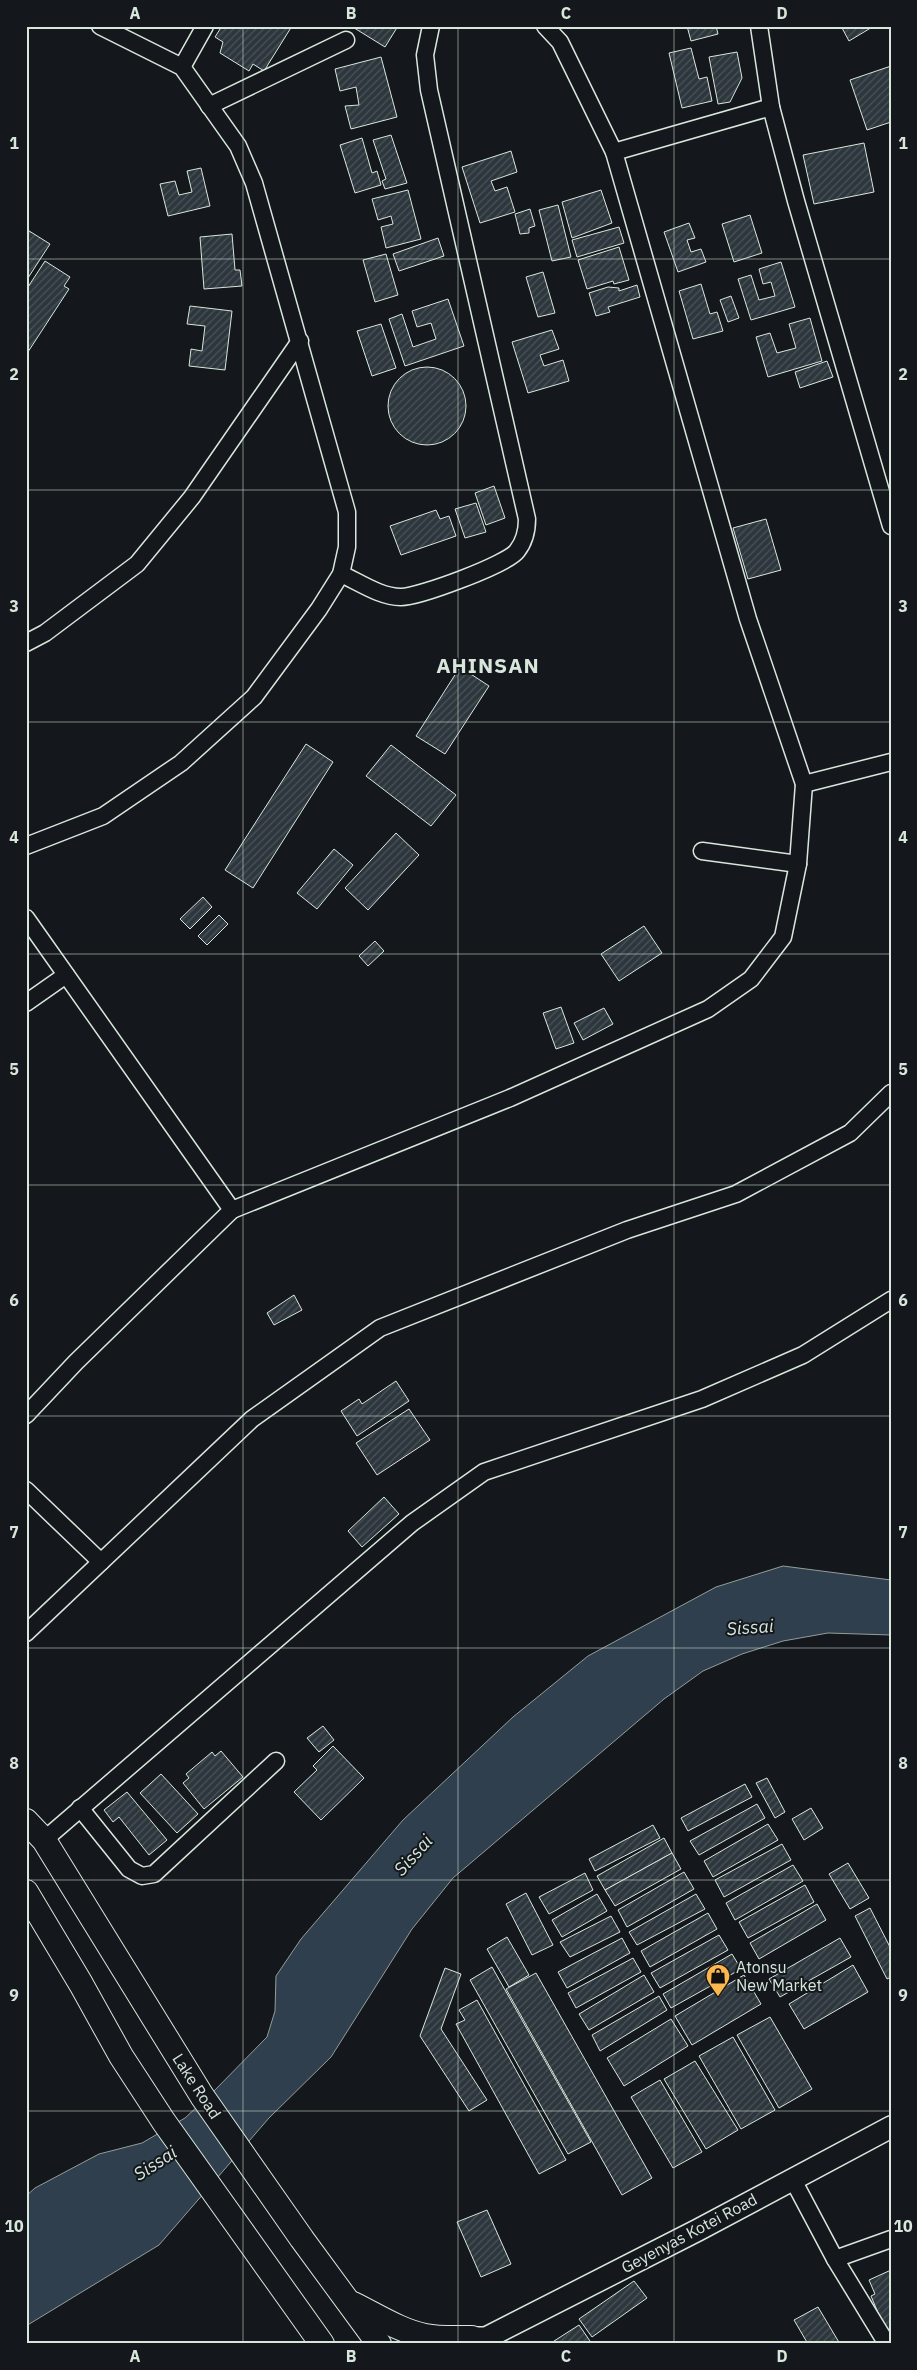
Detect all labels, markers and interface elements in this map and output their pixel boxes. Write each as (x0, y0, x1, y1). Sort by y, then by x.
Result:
text: A (130, 3, 141, 23)
text: B (346, 3, 357, 23)
text: C (561, 3, 571, 23)
text: D (776, 3, 788, 23)
text: 1 (9, 133, 19, 153)
text: 1 (898, 133, 908, 153)
text: 2 (9, 364, 19, 384)
text: 2 (898, 364, 908, 384)
text: 3 (9, 596, 19, 616)
text: 3 (898, 596, 908, 616)
district label: AHINSAN (436, 651, 540, 679)
text: 4 (9, 827, 19, 847)
text: 4 (898, 827, 908, 847)
text: 5 (9, 1059, 19, 1079)
text: 5 (898, 1059, 908, 1079)
text: 6 (9, 1290, 19, 1310)
text: 6 (898, 1290, 908, 1310)
text: 7 (9, 1522, 19, 1542)
text: 7 (898, 1522, 908, 1542)
water label: Sissai (726, 1614, 775, 1640)
text: 8 (9, 1753, 19, 1773)
text: 8 (898, 1753, 908, 1773)
water label: Sissai (389, 1830, 438, 1880)
place label: Atonsu New Market (736, 1957, 822, 1995)
shop icon: Atonsu New Market (705, 1963, 731, 1997)
text: 9 (9, 1985, 19, 2005)
text: 9 (898, 1985, 908, 2005)
street label: Lake Road (168, 2049, 226, 2123)
water label: Sissai (129, 2140, 181, 2186)
street label: Geyenyas Kotei Road (618, 2189, 760, 2277)
text: 10 (4, 2216, 24, 2236)
text: 10 (893, 2216, 913, 2236)
text: A (130, 2346, 141, 2366)
text: B (346, 2346, 357, 2366)
text: C (561, 2346, 571, 2366)
text: D (776, 2346, 788, 2366)

